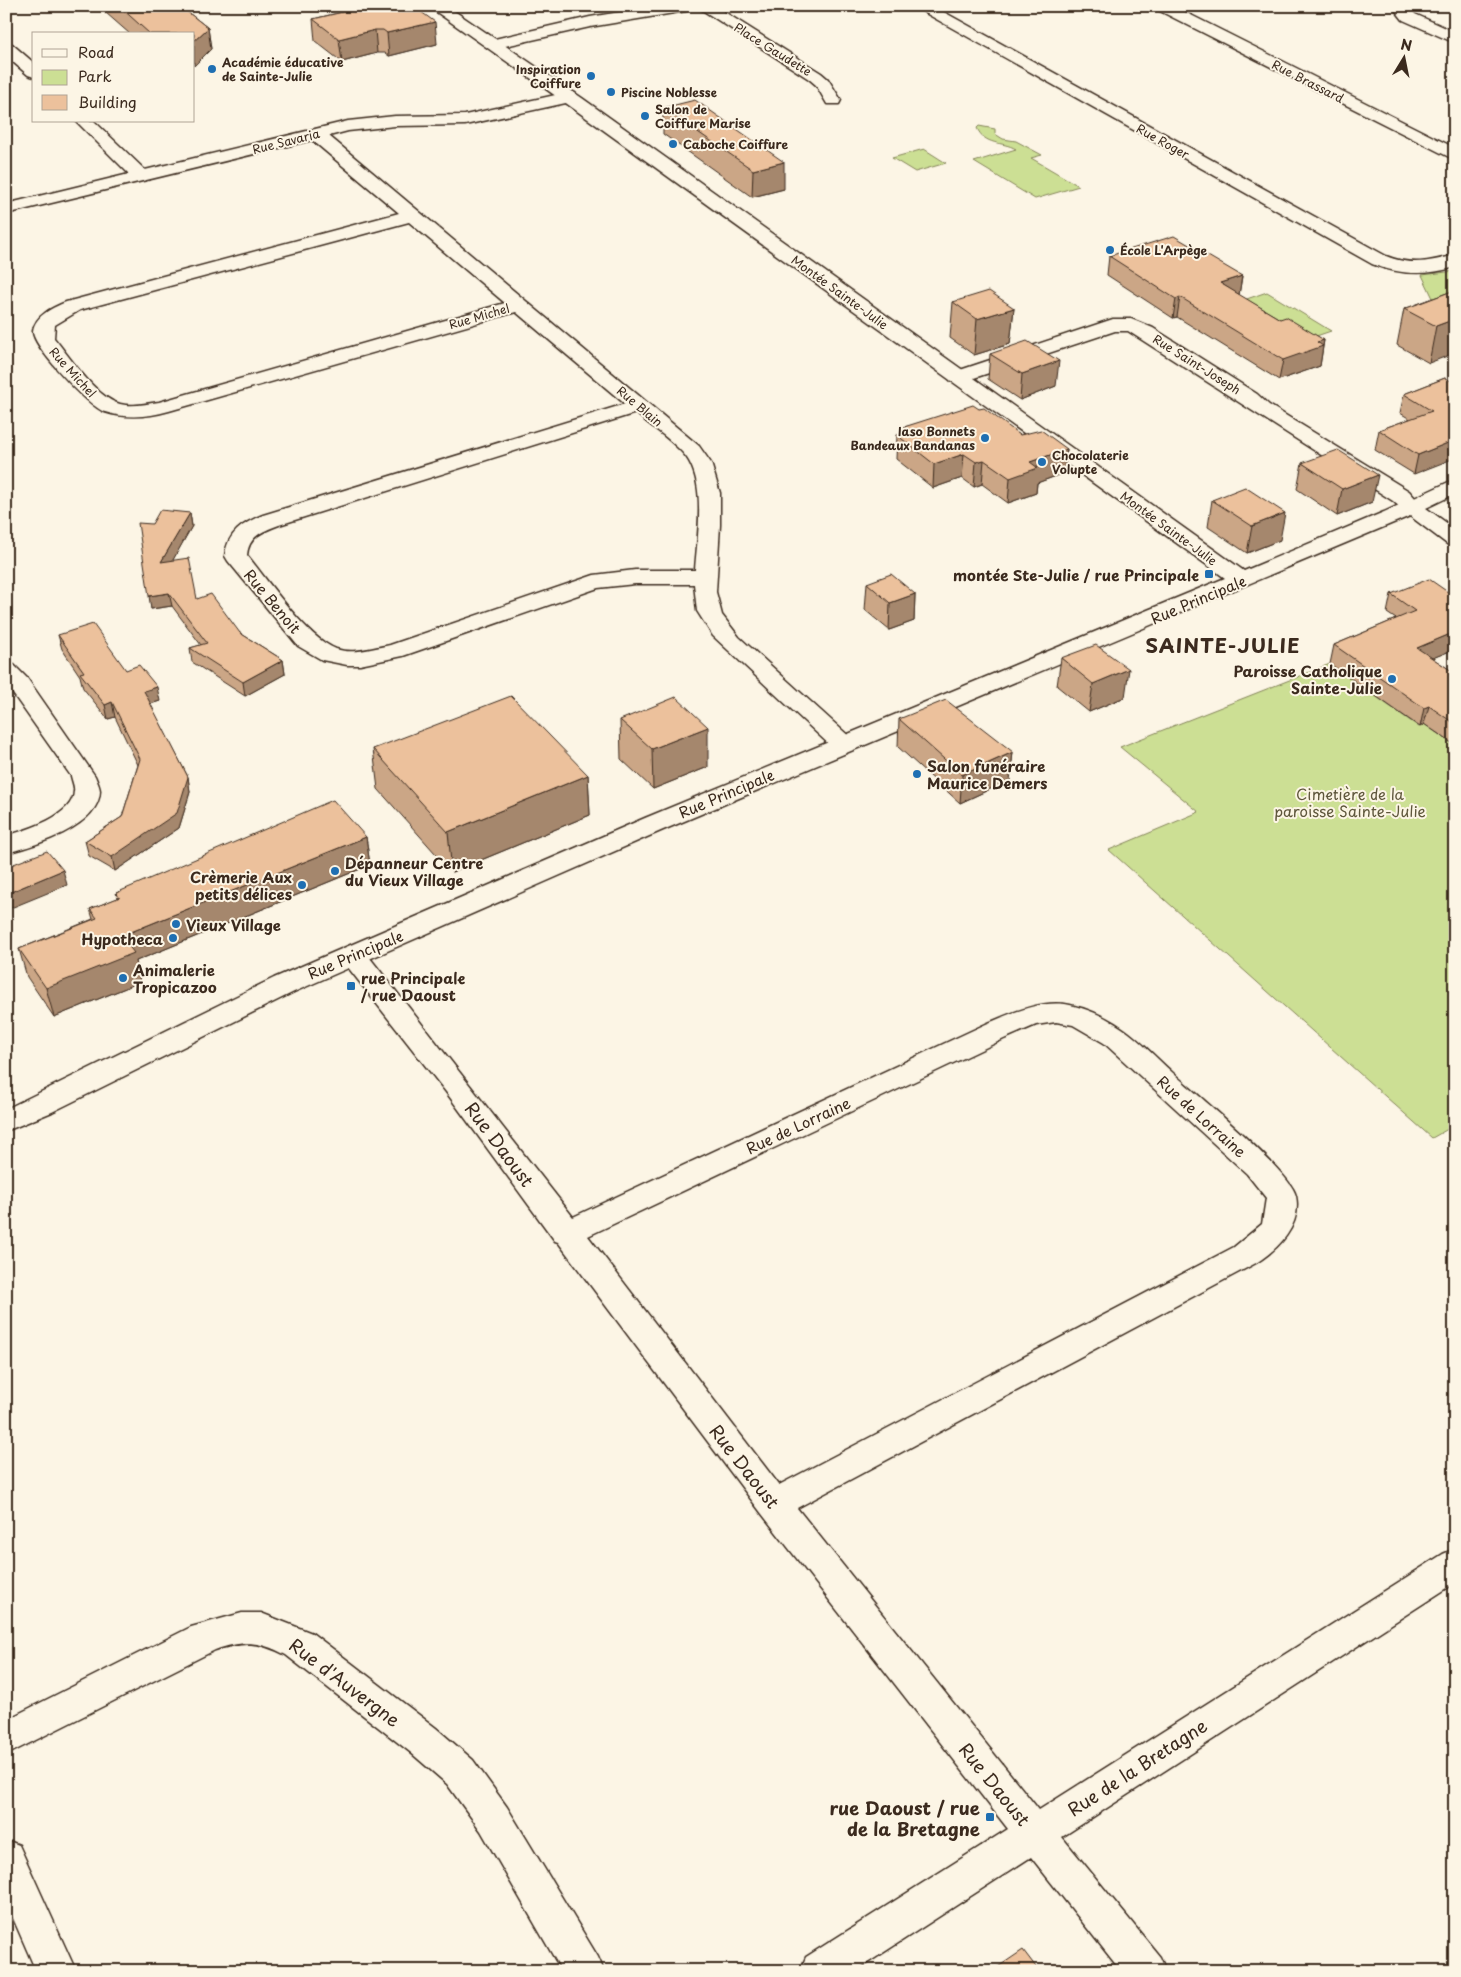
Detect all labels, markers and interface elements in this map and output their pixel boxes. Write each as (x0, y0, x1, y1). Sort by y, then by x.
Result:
street label: Place Gaudette (731, 18, 815, 80)
legend (32, 32, 195, 122)
north arrow (1378, 32, 1428, 82)
text: N (1399, 33, 1414, 56)
text: Road (78, 40, 114, 63)
place label: Académie éducative de Sainte-Julie (221, 53, 344, 85)
street label: Rue Brassard (1269, 55, 1348, 107)
place label: Inspiration Coiffure (516, 60, 581, 92)
marker: Académie éducative de Sainte-Julie (206, 63, 218, 75)
text: Park (78, 64, 112, 87)
marker: Inspiration Coiffure (585, 70, 597, 82)
place label: Piscine Noblesse (621, 83, 717, 101)
marker: Piscine Noblesse (605, 86, 617, 98)
text: Building (78, 90, 137, 113)
place label: Salon de Coiffure Marise (655, 100, 751, 132)
marker: Salon de Coiffure Marise (639, 110, 651, 122)
street label: Rue Roger (1133, 119, 1193, 163)
street label: Rue Savaria (250, 124, 322, 158)
place label: Caboche Coiffure (683, 135, 788, 153)
marker: Caboche Coiffure (667, 138, 679, 150)
place label: École L'Arpège (1120, 241, 1208, 259)
marker: École L'Arpège (1104, 244, 1116, 256)
street label: Montée Sainte-Julie (788, 251, 892, 334)
street label: Rue Michel (447, 299, 511, 333)
street label: Rue Saint-Joseph (1150, 330, 1244, 398)
street label: Rue Michel (46, 343, 100, 401)
street label: Rue Blain (613, 381, 667, 431)
place label: Iaso Bonnets Bandeaux Bandanas (851, 422, 975, 454)
marker: Iaso Bonnets Bandeaux Bandanas (979, 432, 991, 444)
place label: Chocolaterie Volupte (1052, 446, 1129, 478)
marker: Chocolaterie Volupte (1036, 456, 1048, 468)
street label: Montée Sainte-Julie (1117, 487, 1221, 570)
place label: montée Ste-Julie / rue Principale (953, 563, 1199, 586)
street label: Rue Benoit (239, 564, 307, 638)
marker: montée Ste-Julie / rue Principale (1203, 568, 1215, 580)
street label: Rue Principale (1147, 569, 1249, 629)
district label: SAINTE-JULIE (1145, 630, 1301, 660)
place label: Paroisse Catholique Sainte-Julie (1234, 659, 1382, 699)
marker: Paroisse Catholique Sainte-Julie (1386, 673, 1398, 685)
place label: Salon funéraire Maurice Demers (927, 754, 1047, 794)
street label: Rue Principale (675, 763, 777, 823)
marker: Salon funéraire Maurice Demers (911, 768, 923, 780)
park label: Cimetière de la paroisse Sainte-Julie (1274, 782, 1426, 822)
place label: Dépanneur Centre du Vieux Village (345, 851, 484, 891)
place label: Crèmerie Aux petits délices (190, 865, 293, 905)
marker: Dépanneur Centre du Vieux Village (329, 865, 341, 877)
marker: Crèmerie Aux petits délices (296, 879, 308, 891)
place label: Vieux Village (186, 913, 281, 936)
marker: Vieux Village (170, 918, 182, 930)
street label: Rue Principale (304, 924, 406, 984)
place label: Hypotheca (81, 927, 163, 950)
marker: Hypotheca (167, 932, 179, 944)
place label: Animalerie Tropicazoo (132, 958, 217, 998)
place label: rue Principale / rue Daoust (360, 966, 466, 1006)
marker: Animalerie Tropicazoo (117, 972, 129, 984)
marker: rue Principale / rue Daoust (345, 980, 357, 992)
street label: Rue de Lorraine (1152, 1070, 1252, 1162)
street label: Rue de Lorraine (742, 1091, 854, 1159)
street label: Rue Daoust (459, 1096, 541, 1192)
street label: Rue Daoust (704, 1418, 786, 1514)
street label: Rue d'Auvergne (284, 1631, 406, 1733)
street label: Rue de la Bretagne (1062, 1712, 1212, 1822)
street label: Rue Daoust (953, 1737, 1037, 1831)
place label: rue Daoust / rue de la Bretagne (829, 1794, 980, 1842)
marker: rue Daoust / rue de la Bretagne (984, 1811, 996, 1823)

